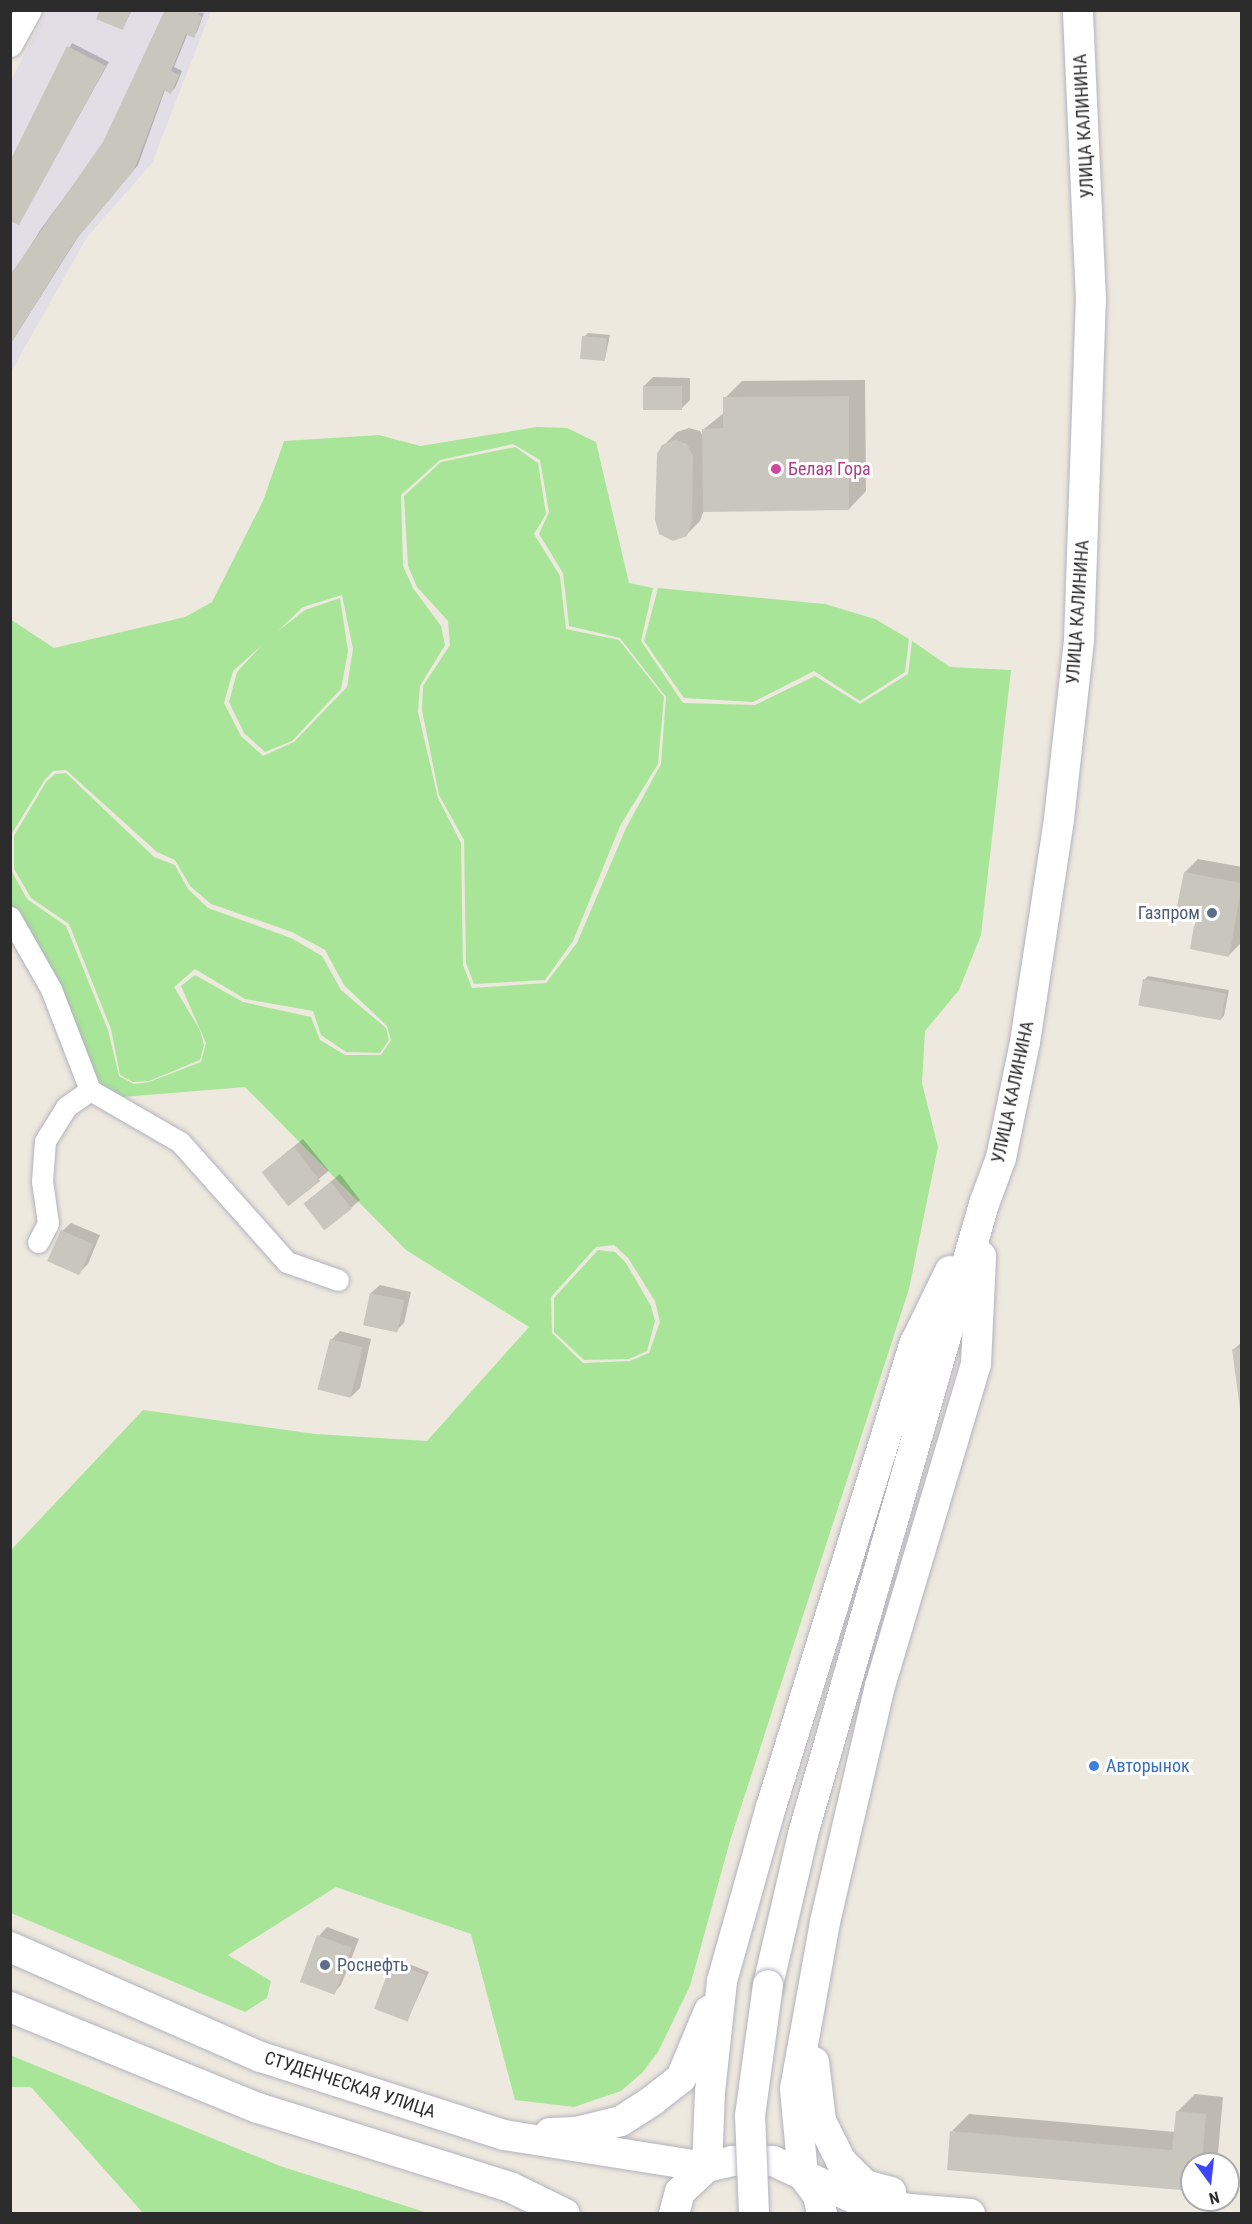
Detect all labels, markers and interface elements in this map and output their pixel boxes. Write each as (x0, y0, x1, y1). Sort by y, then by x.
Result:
street label: УЛИЦА КАЛИНИНА (1069, 53, 1099, 199)
place label: Белая Гора (788, 458, 871, 480)
marker: Белая Гора (769, 462, 783, 476)
street label: УЛИЦА КАЛИНИНА (1062, 539, 1094, 685)
place label: Газпром (1138, 902, 1200, 924)
marker: Газпром (1205, 906, 1219, 920)
street label: УЛИЦА КАЛИНИНА (987, 1019, 1039, 1165)
place label: Авторынок (1106, 1755, 1190, 1777)
marker: Авторынок (1087, 1759, 1101, 1773)
place label: Роснефть (337, 1954, 409, 1976)
marker: Роснефть (318, 1958, 332, 1972)
street label: СТУДЕНЧЕСКАЯ УЛИЦА (262, 2047, 438, 2123)
north arrow (1180, 2152, 1240, 2212)
text: N (1207, 2187, 1221, 2208)

